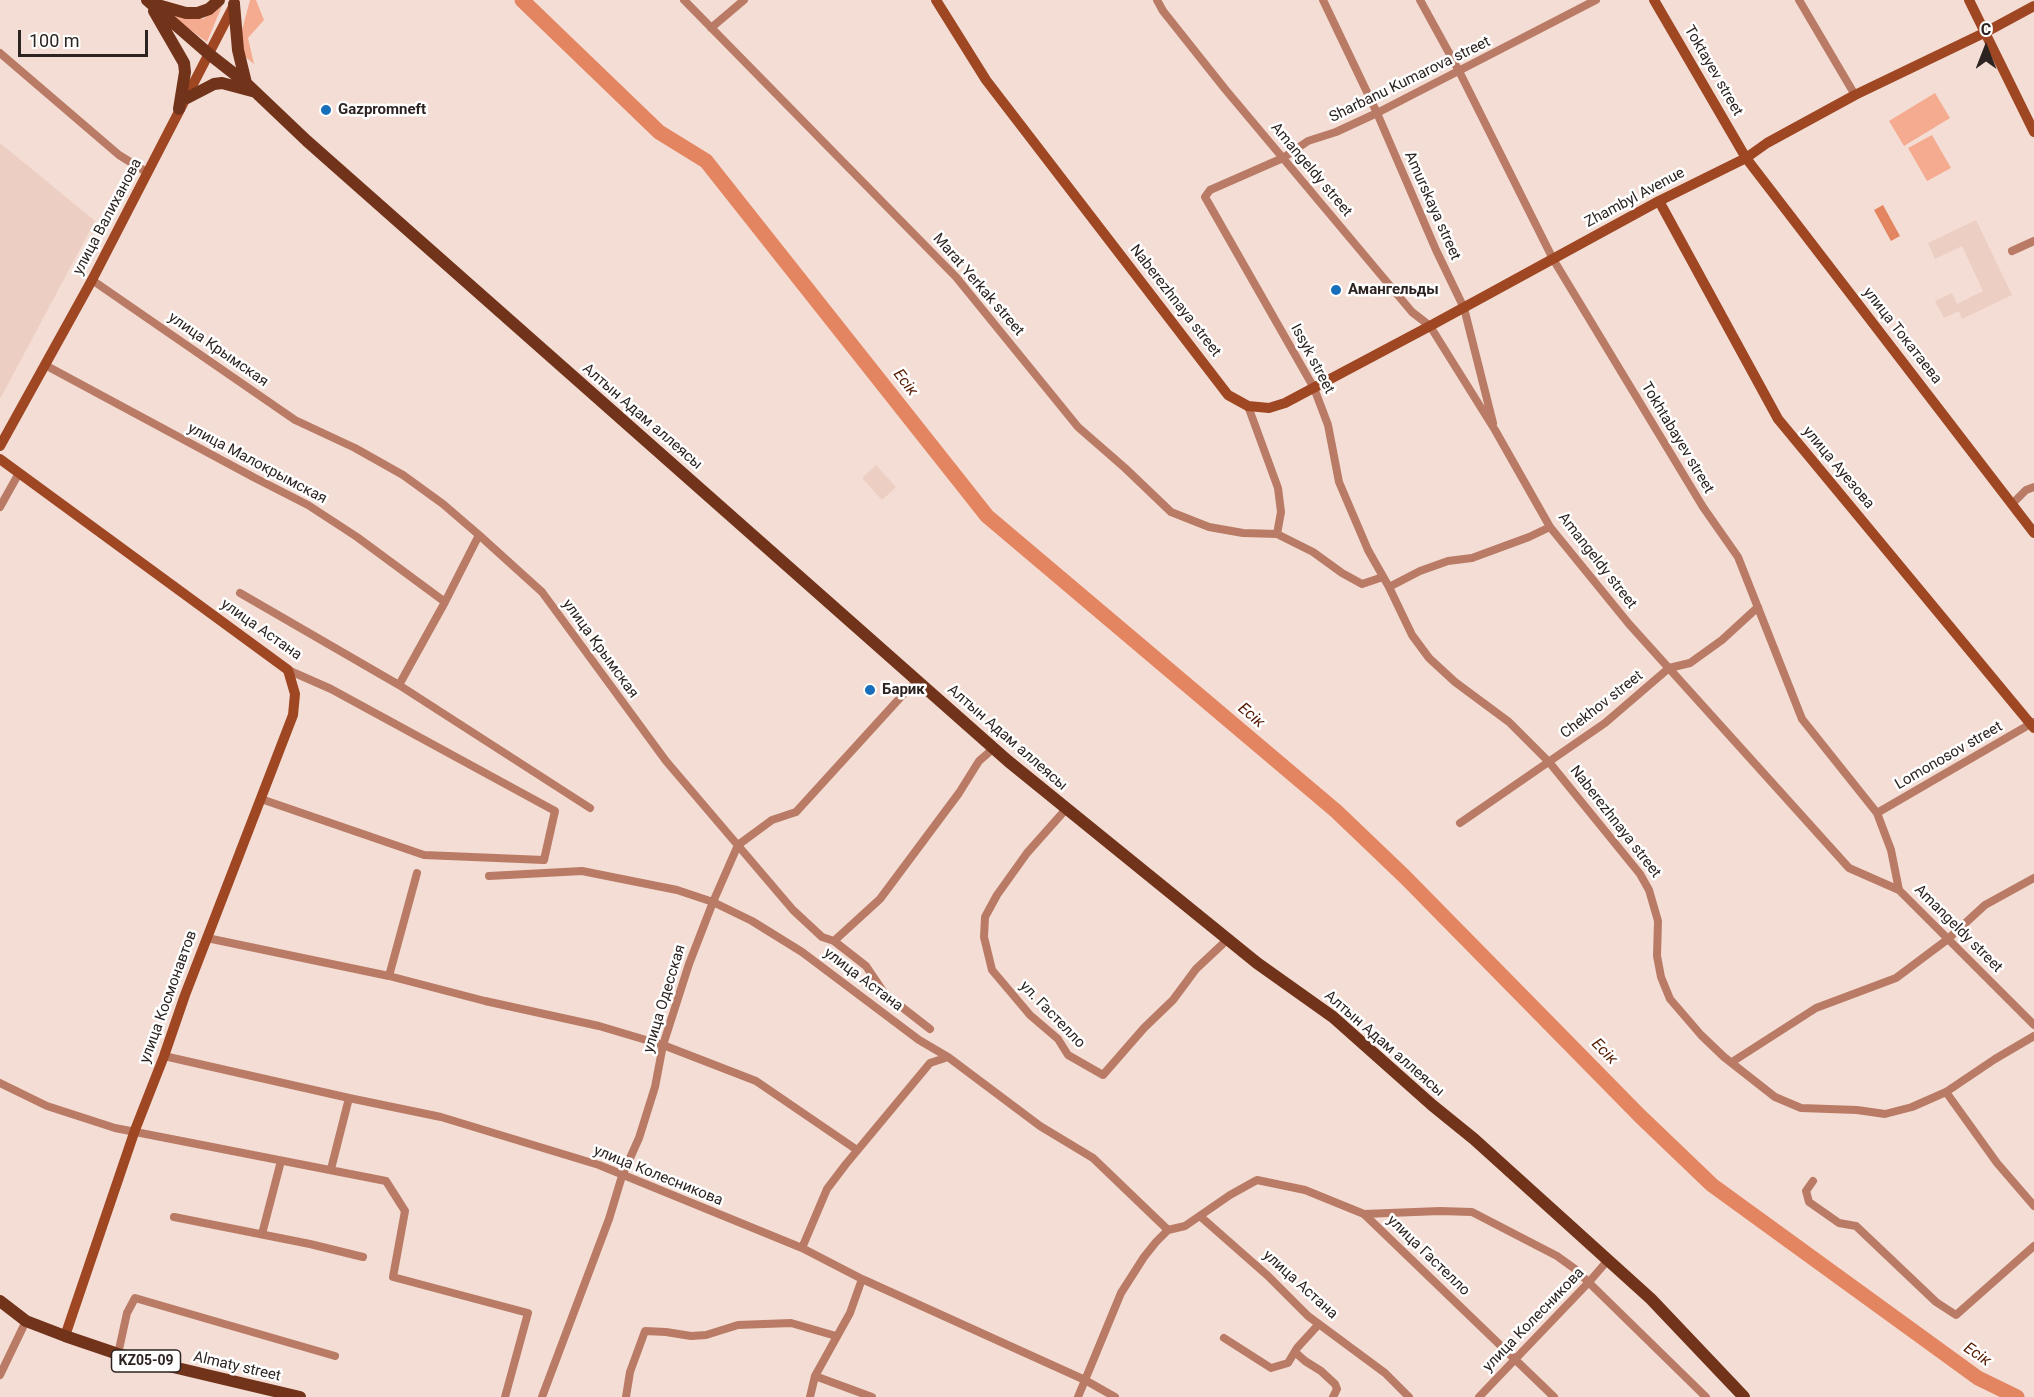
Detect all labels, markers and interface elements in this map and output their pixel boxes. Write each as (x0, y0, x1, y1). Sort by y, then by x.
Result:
scale bar (21, 18, 152, 56)
north arrow (1956, 18, 2016, 78)
text: С (1981, 20, 1991, 39)
street label: Toktayev street (1680, 23, 1746, 119)
text: 100 m (29, 30, 80, 51)
street label: Sharbanu Kumarova street (1327, 33, 1493, 127)
place label: Gazpromneft (338, 101, 426, 119)
marker: Gazpromneft (319, 103, 333, 117)
street label: Amangeldy street (1266, 119, 1356, 221)
street label: Amurskaya street (1400, 149, 1464, 263)
street label: улица Валиханова (70, 156, 146, 278)
street label: Zhambyl Avenue (1582, 164, 1688, 232)
street label: Marat Yerkak street (929, 230, 1027, 340)
street label: Naberezhnaya street (1126, 241, 1224, 361)
place label: Амангельды (1348, 281, 1439, 299)
marker: Амангельды (1329, 283, 1343, 297)
street label: улица Токатаева (1859, 284, 1945, 388)
street label: улица Крымская (165, 309, 271, 391)
street label: Issyk street (1286, 321, 1338, 397)
street label: Алтын Адам аллеясы (578, 360, 706, 474)
water label: Есік (889, 366, 921, 400)
street label: Tokhtabayev street (1637, 379, 1717, 497)
street label: улица Малокрымская (184, 420, 330, 508)
street label: улица Ауезова (1798, 423, 1878, 513)
street label: Amangeldy street (1554, 509, 1640, 613)
street label: улица Астана (217, 595, 305, 665)
street label: улица Крымская (558, 596, 642, 702)
street label: Chekhov street (1557, 667, 1647, 743)
place label: Барик (882, 681, 925, 699)
street label: Алтын Адам аллеясы (943, 681, 1071, 795)
marker: Барик (863, 683, 877, 697)
water label: Есік (1234, 699, 1268, 733)
street label: Lomonosov street (1892, 718, 2006, 794)
street label: Naberezhnaya street (1566, 762, 1664, 882)
street label: Amangeldy street (1910, 881, 2006, 977)
street label: улица Космонавтов (137, 928, 201, 1066)
street label: улица Одесская (640, 943, 690, 1055)
street label: улица Астана (820, 944, 906, 1016)
street label: ул. Гастелло (1016, 978, 1088, 1052)
street label: Алтын Адам аллеясы (1320, 987, 1448, 1101)
water label: Есік (1587, 1035, 1621, 1069)
street label: улица Колесникова (591, 1142, 725, 1210)
street label: улица Гастелло (1383, 1212, 1473, 1300)
street label: улица Астана (1259, 1247, 1341, 1323)
street label: улица Колесникова (1480, 1264, 1588, 1376)
water label: Есік (1960, 1339, 1994, 1371)
street label: Almaty street (192, 1348, 282, 1386)
road number: KZ05-09 (112, 1350, 180, 1372)

